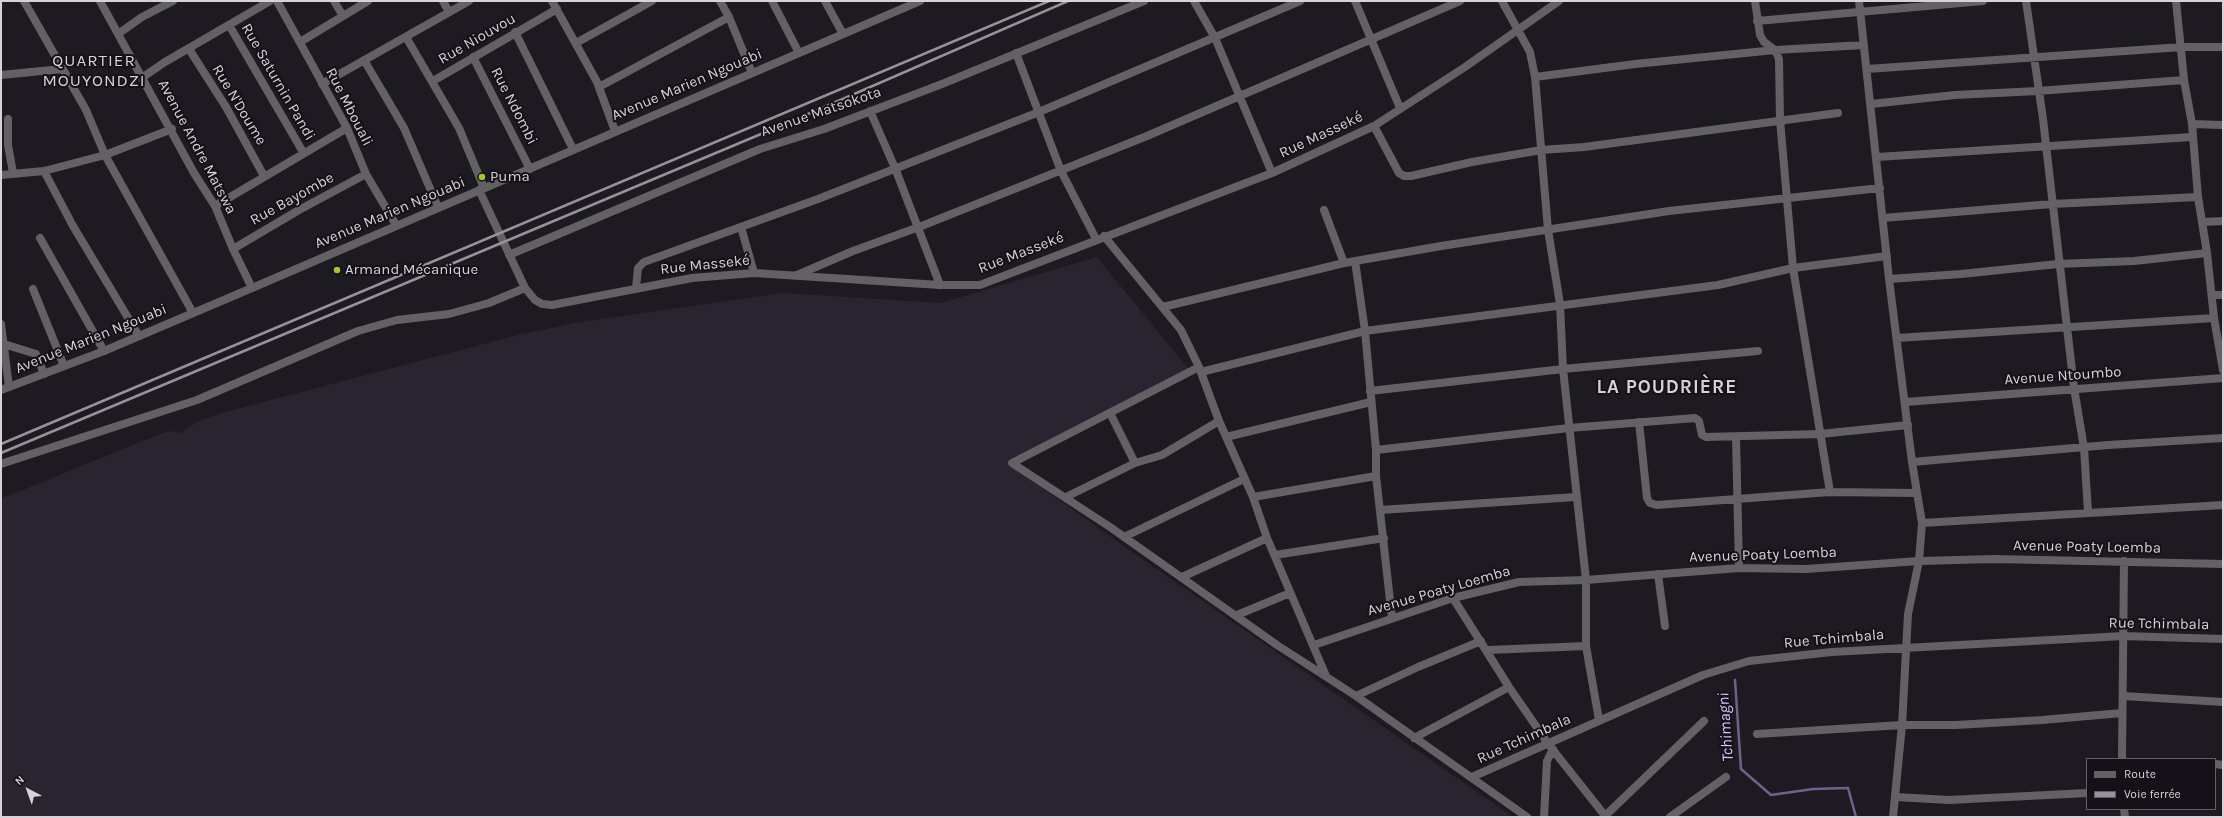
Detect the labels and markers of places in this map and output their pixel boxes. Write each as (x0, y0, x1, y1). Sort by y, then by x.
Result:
place label: Puma (490, 168, 530, 186)
marker: Puma (477, 172, 487, 182)
place label: Armand Mécanique (345, 261, 478, 279)
marker: Armand Mécanique (332, 265, 342, 275)

